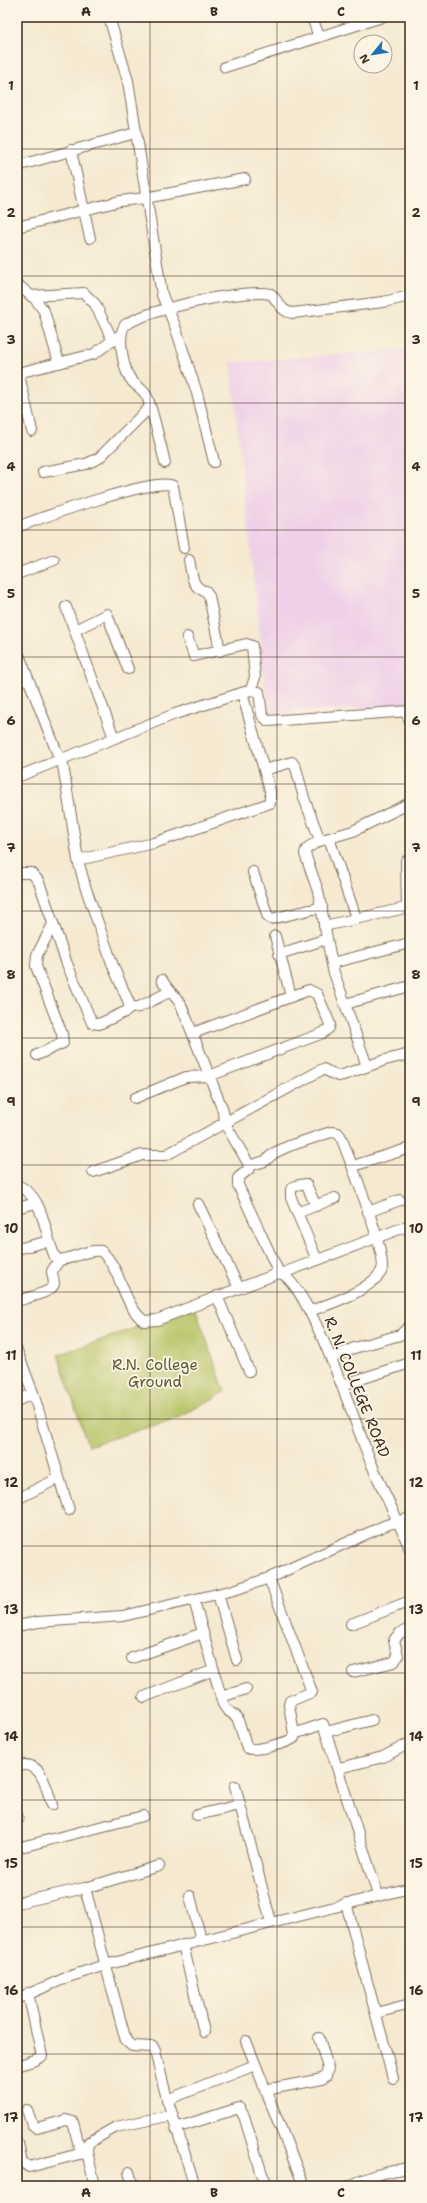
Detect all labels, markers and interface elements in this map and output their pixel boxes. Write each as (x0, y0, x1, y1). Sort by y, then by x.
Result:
text: A (81, 3, 91, 20)
text: B (210, 3, 218, 20)
text: C (337, 3, 345, 20)
north arrow (353, 34, 393, 74)
text: N (356, 51, 373, 66)
text: 1 (8, 77, 14, 94)
text: 1 (413, 77, 419, 94)
text: 2 (6, 204, 16, 221)
text: 2 (411, 204, 421, 221)
text: 3 (6, 331, 16, 348)
text: 3 (411, 331, 421, 348)
text: 4 (6, 458, 16, 475)
text: 4 (411, 458, 421, 475)
text: 5 (7, 585, 15, 602)
text: 5 (412, 585, 420, 602)
text: 6 (6, 712, 16, 729)
text: 6 (411, 712, 421, 729)
text: 7 (6, 839, 16, 856)
text: 7 (411, 839, 421, 856)
text: 8 (6, 966, 16, 983)
text: 8 (411, 966, 421, 983)
text: 9 (6, 1093, 16, 1110)
text: 9 (411, 1093, 421, 1110)
text: 10 (4, 1220, 18, 1237)
text: 10 (409, 1220, 423, 1237)
street label: R. N. COLLEGE ROAD (320, 1314, 394, 1461)
text: 11 (5, 1347, 17, 1364)
text: 11 (410, 1347, 422, 1364)
park label: R.N. College Ground (112, 1355, 198, 1392)
text: 12 (4, 1474, 18, 1491)
text: 12 (409, 1474, 423, 1491)
text: 13 (4, 1601, 18, 1618)
text: 13 (409, 1601, 423, 1618)
text: 14 (4, 1728, 18, 1745)
text: 14 (409, 1728, 423, 1745)
text: 15 (4, 1855, 18, 1872)
text: 15 (409, 1855, 423, 1872)
text: 16 (4, 1982, 18, 1999)
text: 16 (409, 1982, 423, 1999)
text: 17 (4, 2109, 18, 2126)
text: 17 (409, 2109, 423, 2126)
text: A (81, 2184, 91, 2201)
text: B (210, 2184, 218, 2201)
text: C (337, 2184, 345, 2201)

